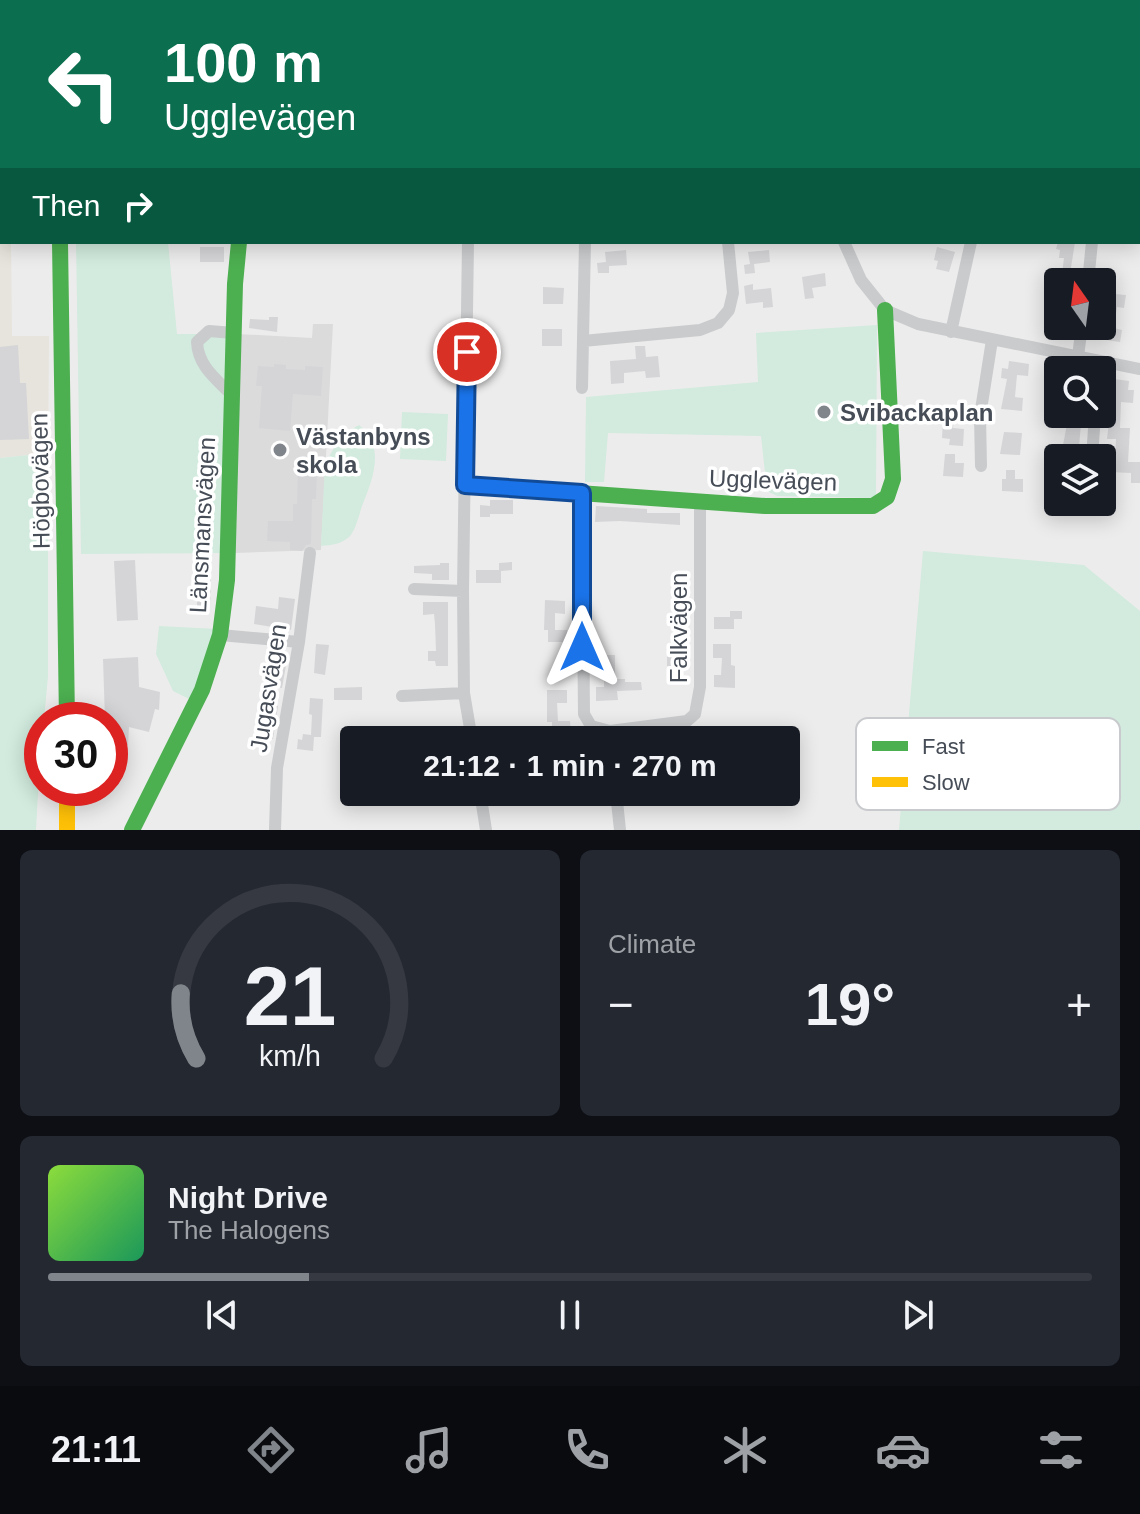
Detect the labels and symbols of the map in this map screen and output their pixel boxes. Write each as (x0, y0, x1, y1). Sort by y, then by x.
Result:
north arrow (1044, 268, 1116, 340)
pin (433, 318, 501, 386)
place label: Svibackaplan (840, 399, 993, 426)
marker: Svibackaplan (815, 403, 833, 421)
street label: Högbovägen (25, 413, 55, 549)
place label: Västanbyns skola (296, 423, 431, 478)
street label: Länsmansvägen (184, 436, 220, 614)
marker: Västanbyns skola (271, 441, 289, 459)
street label: Ugglevägen (709, 464, 837, 496)
street label: Falkvägen (665, 573, 692, 683)
position arrow (540, 605, 624, 689)
street label: Jugasvägen (245, 622, 291, 754)
speed limit sign: 30 (24, 702, 128, 806)
legend (856, 718, 1120, 810)
text: Fast (922, 734, 965, 759)
text: Slow (922, 770, 970, 795)

